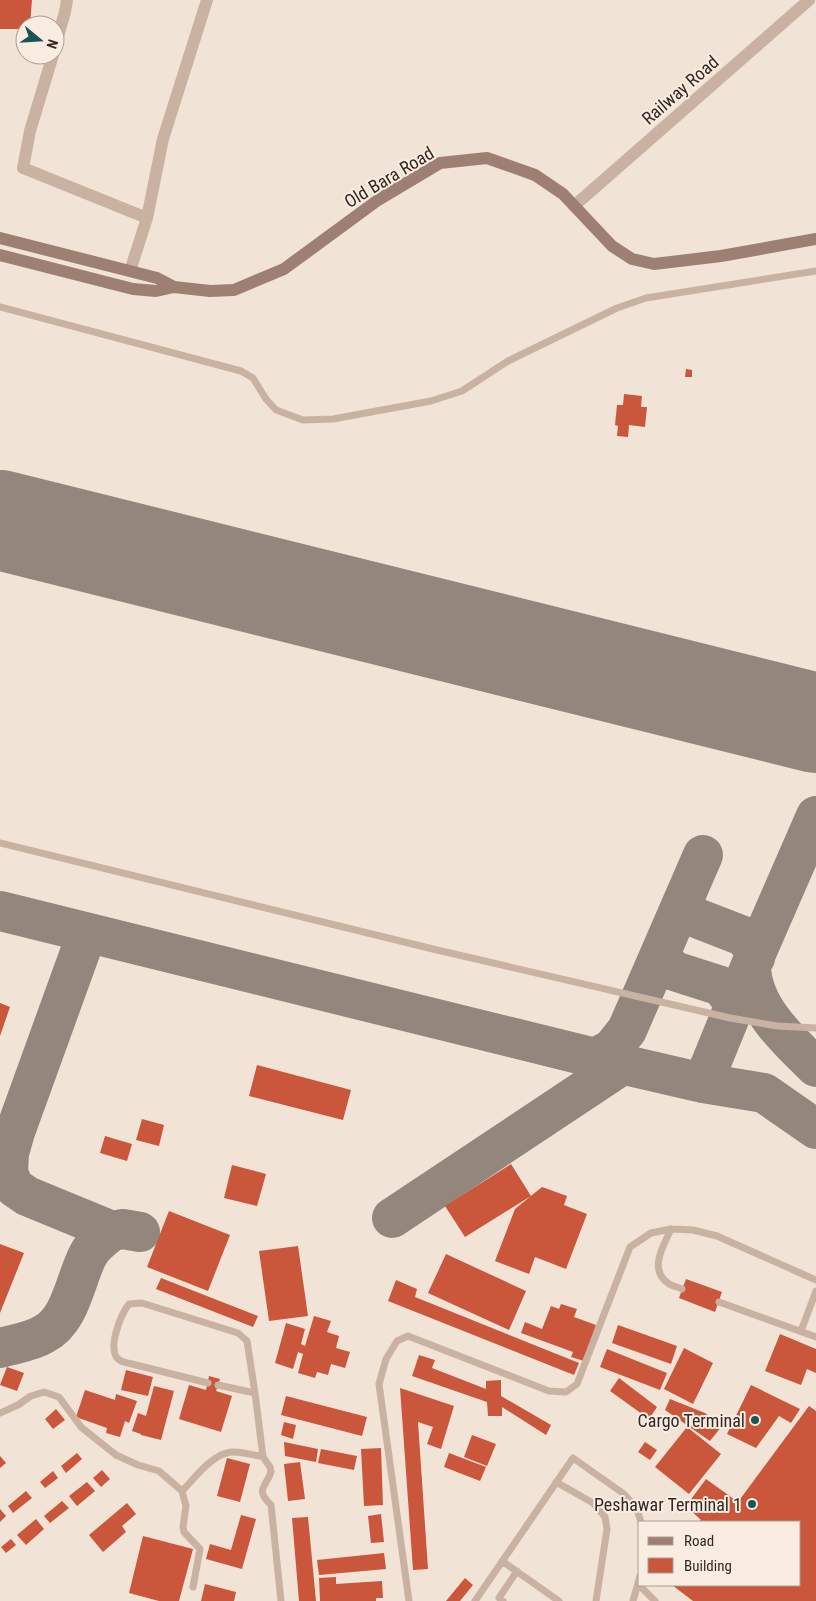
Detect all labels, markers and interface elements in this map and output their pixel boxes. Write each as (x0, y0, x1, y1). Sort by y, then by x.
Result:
north arrow (15, 15, 65, 65)
text: N (43, 37, 61, 51)
street label: Railway Road (637, 51, 723, 129)
street label: Old Bara Road (341, 142, 437, 212)
place label: Cargo Terminal (638, 1410, 745, 1431)
marker: Cargo Terminal (749, 1414, 761, 1426)
place label: Peshawar Terminal 1 (594, 1494, 742, 1515)
marker: Peshawar Terminal 1 (746, 1498, 758, 1510)
legend (638, 1521, 801, 1586)
text: Road (684, 1532, 714, 1550)
text: Building (684, 1557, 732, 1575)

